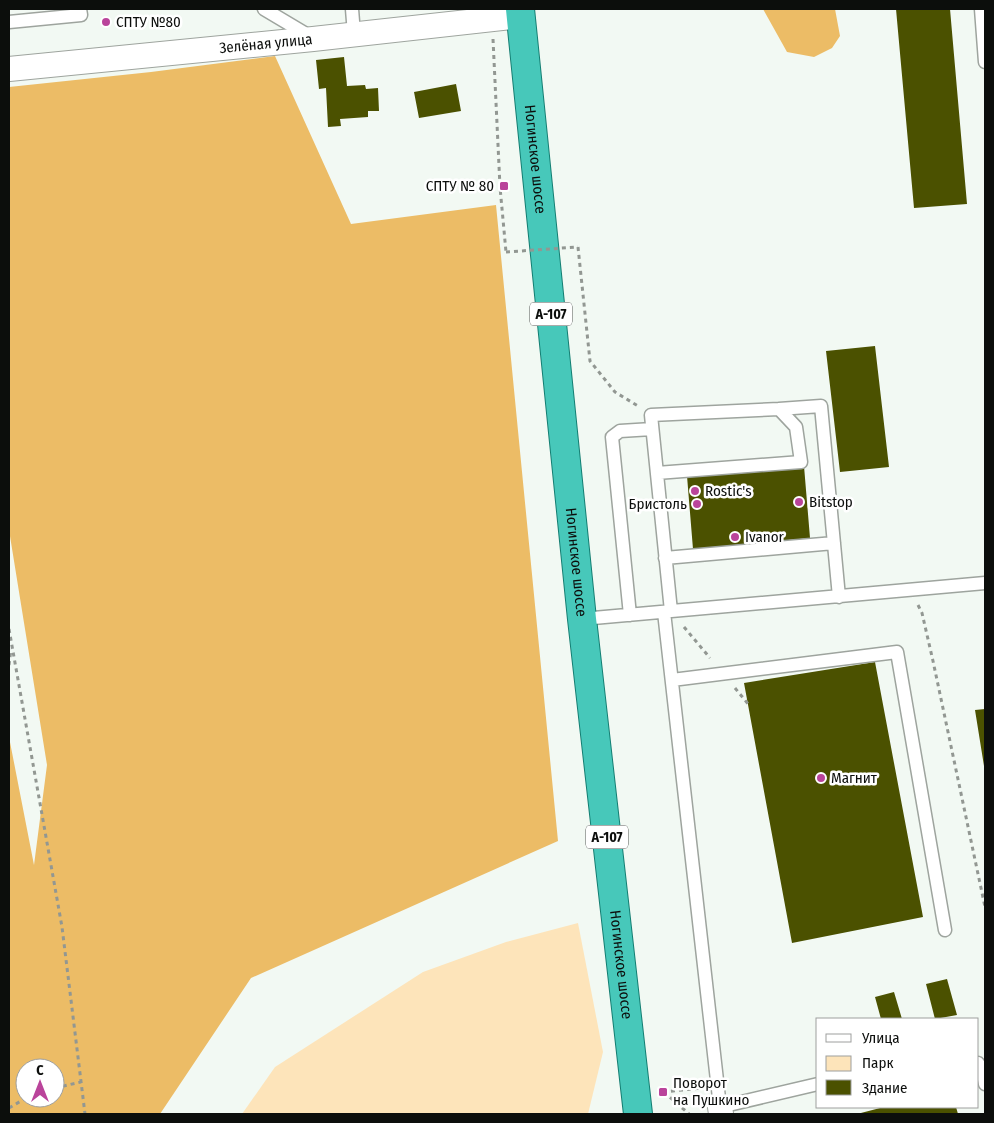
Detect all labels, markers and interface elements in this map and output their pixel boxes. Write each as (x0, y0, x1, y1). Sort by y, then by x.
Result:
place label: СПТУ №80 (116, 13, 181, 31)
marker: СПТУ №80 (100, 16, 112, 28)
street label: Зелёная улица (218, 30, 313, 57)
street label: Ногинское шоссе (521, 104, 550, 215)
place label: СПТУ № 80 (426, 177, 494, 195)
marker: СПТУ № 80 (498, 180, 510, 192)
road number: А-107 (530, 302, 572, 326)
place label: Rostic's (705, 482, 752, 500)
marker: Rostic's (689, 485, 701, 497)
place label: Bitstop (809, 493, 853, 511)
place label: Бристоль (629, 495, 687, 513)
marker: Bitstop (793, 496, 805, 508)
marker: Бристоль (691, 498, 703, 510)
street label: Ногинское шоссе (562, 507, 591, 617)
place label: Ivanor (745, 528, 785, 546)
marker: Ivanor (729, 531, 741, 543)
place label: Магнит (831, 769, 878, 787)
marker: Магнит (815, 772, 827, 784)
road number: А-107 (586, 826, 628, 849)
street label: Ногинское шоссе (606, 909, 636, 1020)
legend (816, 1018, 979, 1108)
text: Улица (861, 1029, 900, 1047)
text: Парк (862, 1054, 893, 1072)
north arrow (15, 1058, 65, 1108)
text: С (36, 1062, 44, 1079)
place label: Поворот на Пушкино (673, 1074, 749, 1109)
text: Здание (862, 1079, 908, 1097)
marker: Поворот на Пушкино (657, 1086, 669, 1098)

